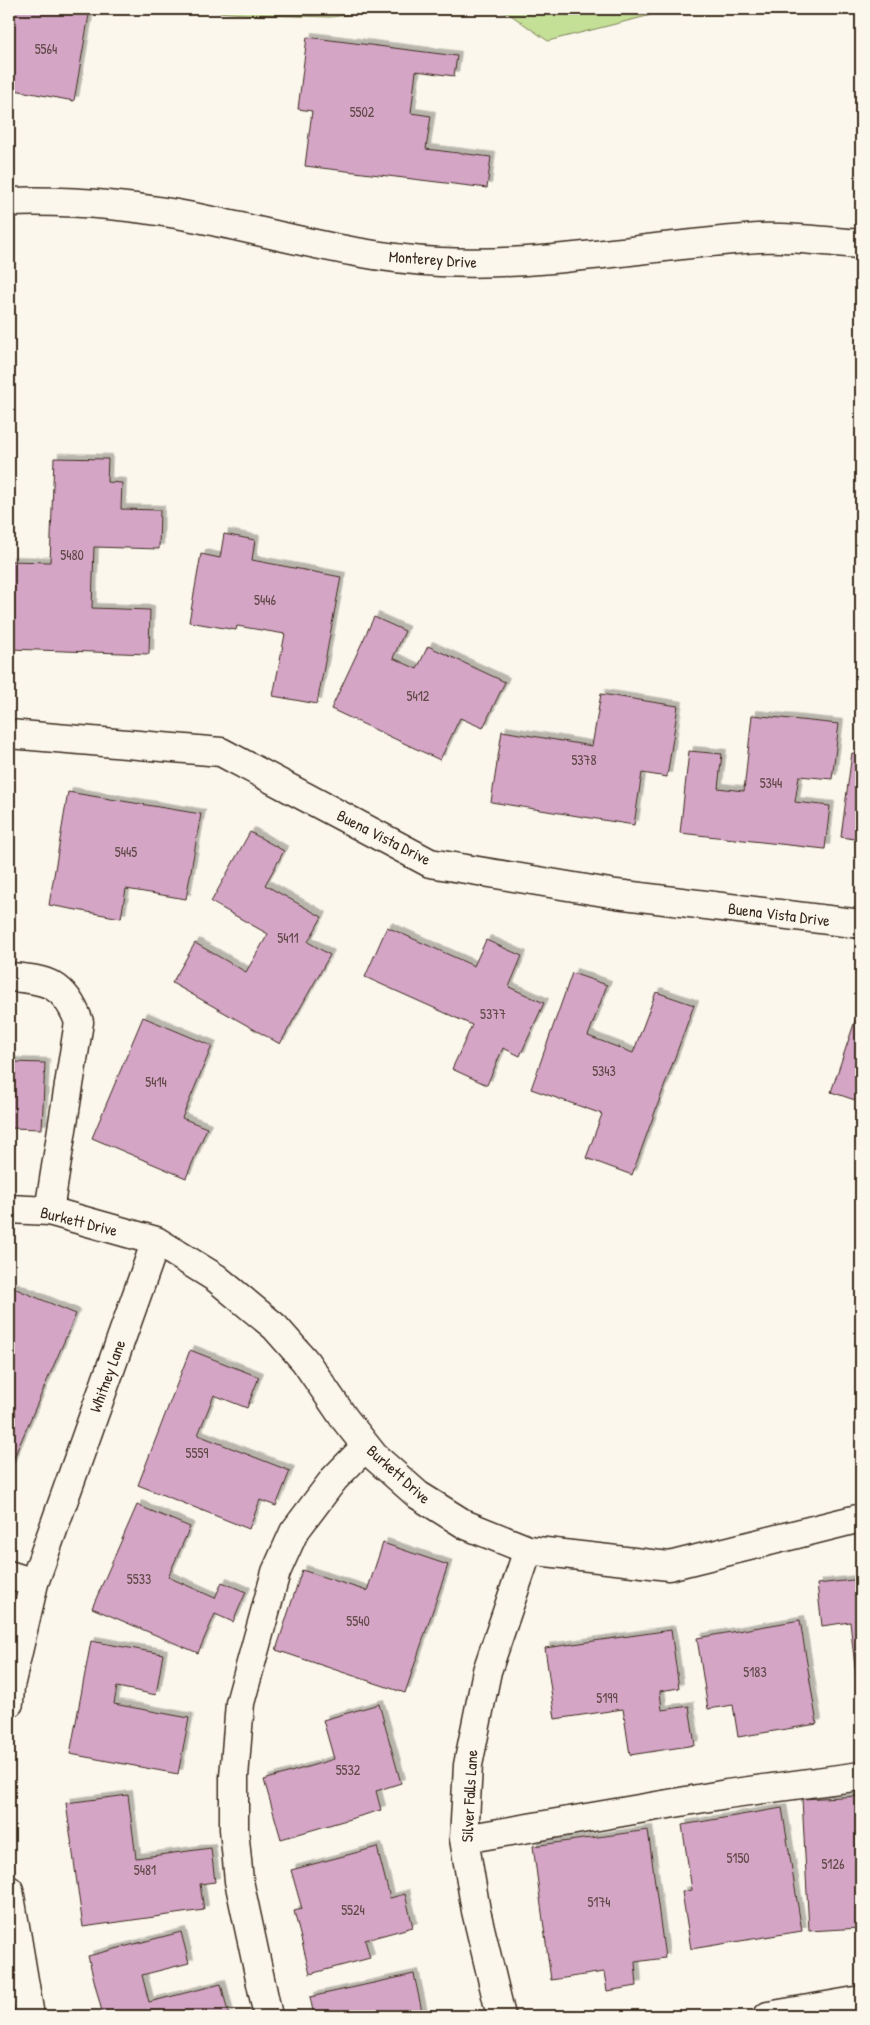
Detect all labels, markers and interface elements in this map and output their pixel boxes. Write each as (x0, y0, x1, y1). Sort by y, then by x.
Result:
house number: 5564 (35, 39, 57, 58)
house number: 5502 (350, 102, 375, 121)
street label: Monterey Drive (388, 245, 478, 273)
house number: 5480 (60, 545, 84, 564)
house number: 5446 (254, 590, 276, 609)
house number: 5412 (407, 686, 430, 705)
house number: 5378 (571, 750, 597, 769)
house number: 5344 (760, 773, 782, 792)
street label: Buena Vista Drive (333, 804, 435, 870)
house number: 5445 (115, 842, 137, 861)
street label: Buena Vista Drive (727, 897, 832, 931)
house number: 5411 (277, 928, 299, 947)
house number: 5377 (480, 1004, 506, 1023)
house number: 5343 (592, 1061, 616, 1080)
house number: 5414 (145, 1072, 167, 1091)
street label: Burkett Drive (38, 1201, 120, 1241)
street label: Whitney Lane (84, 1336, 130, 1415)
street label: Burkett Drive (362, 1440, 436, 1509)
house number: 5559 (186, 1443, 208, 1462)
house number: 5533 (127, 1569, 151, 1588)
house number: 5540 (346, 1611, 370, 1630)
house number: 5183 (743, 1662, 767, 1681)
house number: 5199 (596, 1688, 618, 1707)
street label: Silver Falls Lane (456, 1749, 482, 1843)
house number: 5532 (336, 1760, 361, 1779)
house number: 5150 (726, 1848, 750, 1867)
house number: 5126 (821, 1854, 845, 1873)
house number: 5481 (134, 1860, 156, 1879)
house number: 5174 (587, 1892, 611, 1911)
house number: 5524 (341, 1900, 365, 1919)

